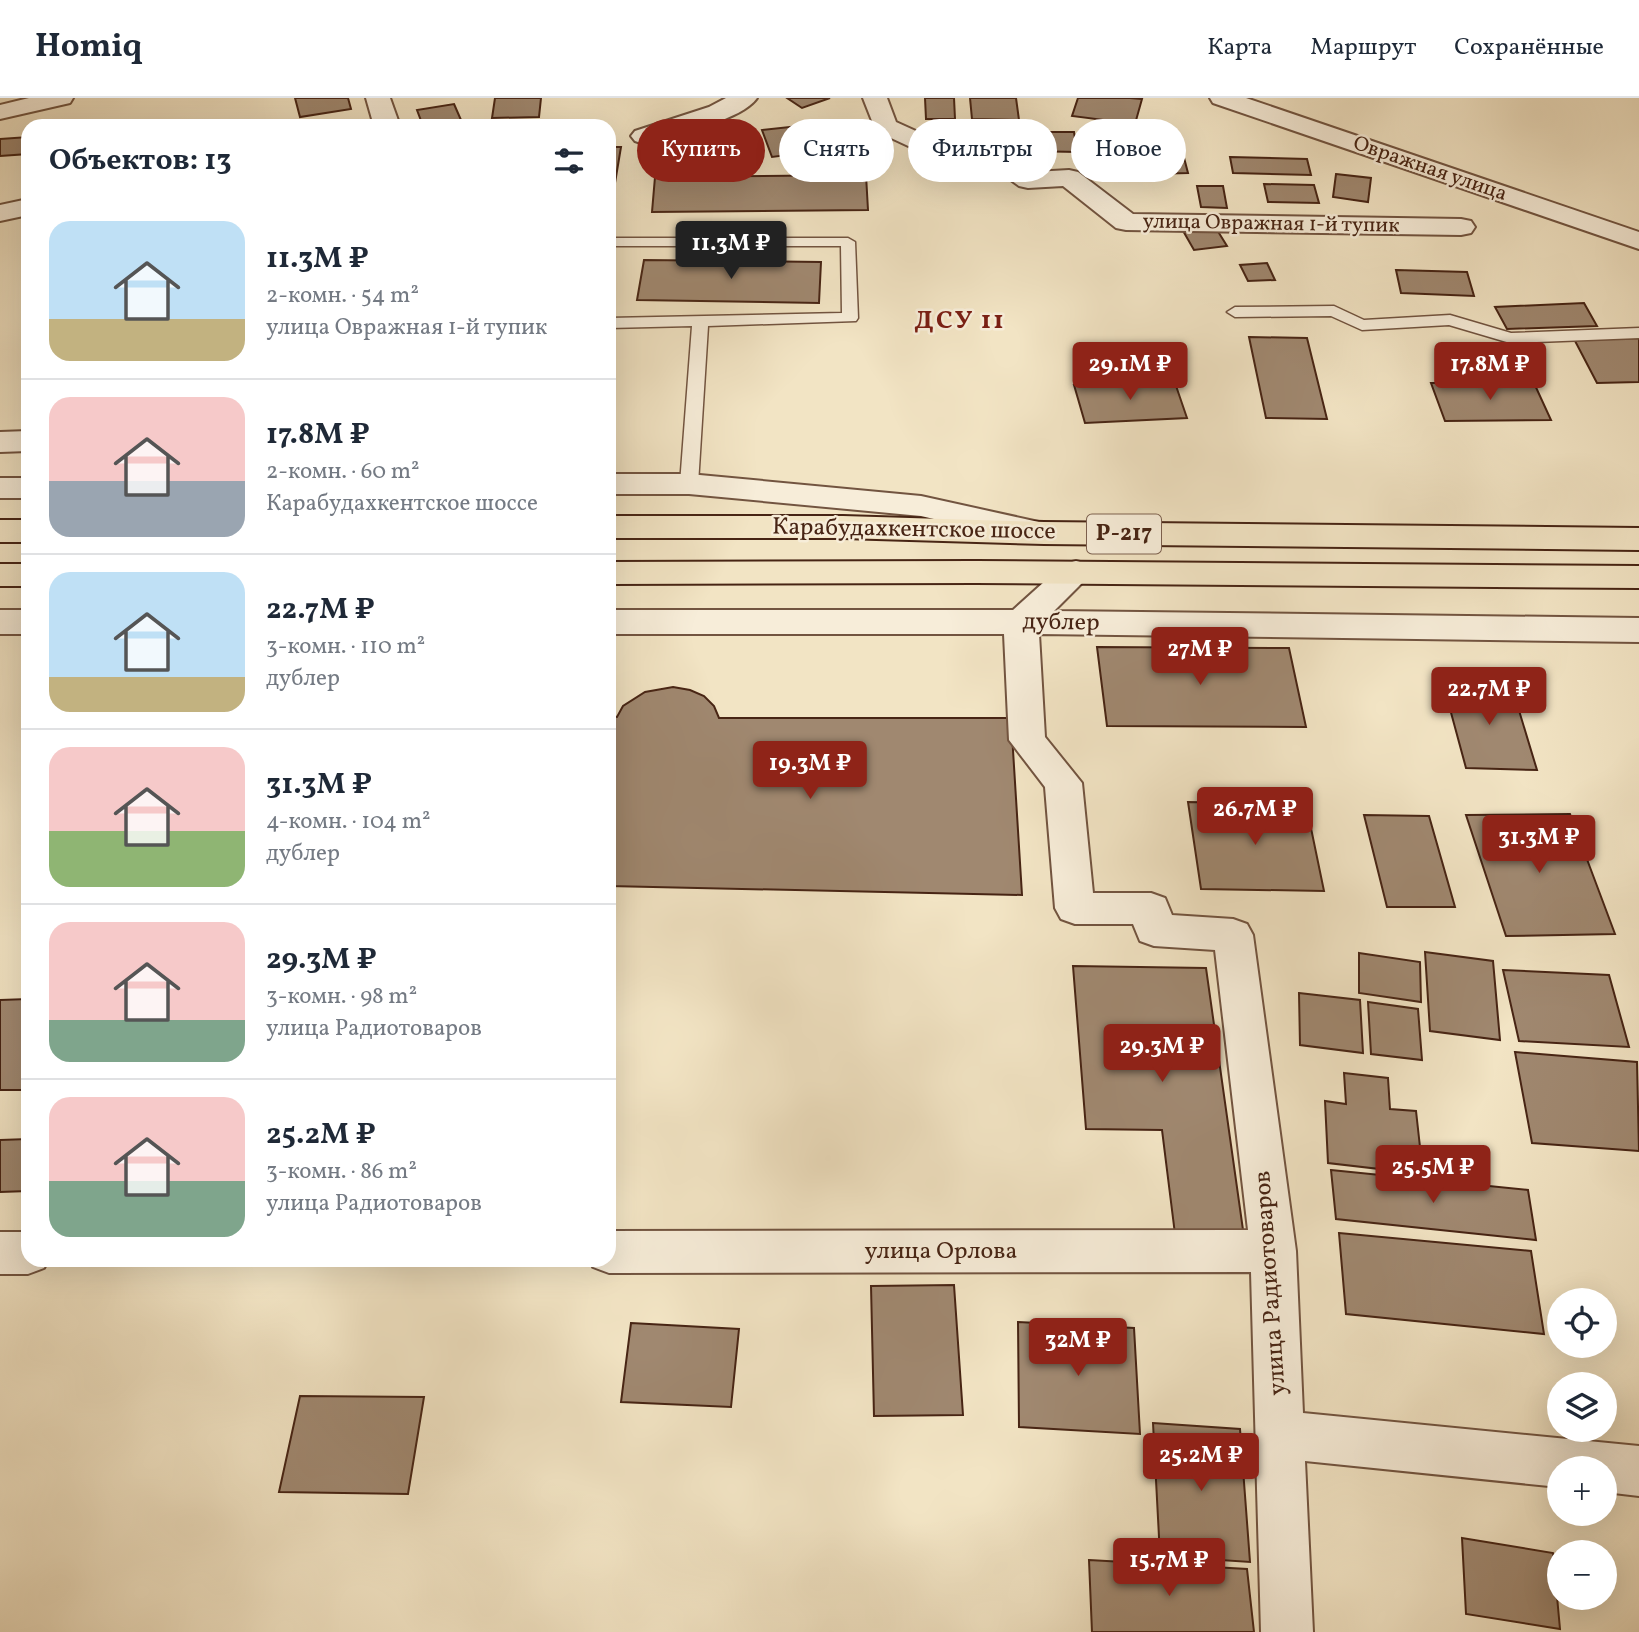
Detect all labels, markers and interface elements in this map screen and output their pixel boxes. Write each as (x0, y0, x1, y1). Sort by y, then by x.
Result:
text: Homiq (35, 25, 142, 71)
text: Карта (1207, 31, 1272, 65)
text: Маршрут (1310, 31, 1416, 65)
text: Сохранённые (1454, 31, 1604, 65)
chip: Купить (637, 119, 765, 182)
chip: Снять (779, 119, 894, 182)
chip: Фильтры (908, 119, 1057, 182)
chip: Новое (1071, 119, 1186, 182)
street label: Овражная улица (1349, 129, 1511, 209)
text: Объектов: 13 (49, 140, 232, 182)
icon: filters (550, 142, 588, 180)
street label: улица Овражная 1-й тупик (1142, 207, 1400, 241)
pin: 11.3M ₽ (666, 222, 796, 281)
text: 11.3M ₽ (692, 228, 770, 260)
text: 11.3M ₽ (266, 238, 369, 280)
icon: home (105, 249, 189, 333)
text: 2-комн. · 54 m² (266, 280, 419, 312)
district label: ДСУ 11 (914, 303, 1006, 339)
text: улица Овражная 1-й тупик (266, 312, 547, 344)
pin: 29.1M ₽ (1065, 342, 1195, 402)
pin: 17.8M ₽ (1425, 342, 1555, 402)
text: 29.1M ₽ (1089, 349, 1171, 381)
text: 17.8M ₽ (1450, 349, 1530, 381)
text: 17.8M ₽ (266, 414, 370, 456)
icon: home (105, 425, 189, 509)
text: 2-комн. · 60 m² (266, 456, 420, 488)
text: Карабудахкентское шоссе (266, 488, 538, 520)
street label: Карабудахкентское шоссе (772, 511, 1056, 549)
road number: Р-217 (1087, 514, 1161, 554)
text: 22.7M ₽ (266, 589, 375, 631)
icon: home (105, 600, 189, 684)
street label: дублер (1022, 605, 1100, 641)
pin: 27M ₽ (1151, 628, 1249, 687)
text: 3-комн. · 110 m² (266, 631, 425, 663)
text: 27M ₽ (1167, 634, 1233, 666)
text: дублер (266, 663, 340, 695)
pin: 22.7M ₽ (1424, 668, 1554, 727)
text: 22.7M ₽ (1447, 674, 1531, 706)
pin: 19.3M ₽ (745, 742, 875, 801)
text: 19.3M ₽ (769, 748, 851, 780)
text: 31.3M ₽ (266, 764, 372, 806)
icon: home (105, 775, 189, 859)
pin: 26.7M ₽ (1190, 788, 1320, 847)
text: 26.7M ₽ (1213, 794, 1297, 826)
text: 4-комн. · 104 m² (266, 806, 431, 838)
pin: 31.3M ₽ (1474, 816, 1604, 875)
text: 31.3M ₽ (1498, 822, 1580, 854)
text: дублер (266, 838, 340, 870)
text: 29.3M ₽ (266, 939, 377, 981)
icon: home (105, 950, 189, 1034)
text: 3-комн. · 98 m² (266, 981, 417, 1013)
text: улица Радиотоваров (266, 1013, 482, 1045)
pin: 29.3M ₽ (1097, 1024, 1227, 1084)
text: 29.3M ₽ (1120, 1031, 1204, 1063)
text: 25.2M ₽ (266, 1114, 376, 1156)
icon: home (105, 1125, 189, 1209)
pin: 25.5M ₽ (1368, 1146, 1498, 1205)
text: 25.5M ₽ (1392, 1152, 1475, 1184)
text: 3-комн. · 86 m² (266, 1156, 417, 1188)
street label: улица Радиотоваров (1246, 1169, 1296, 1397)
text: улица Радиотоваров (266, 1188, 482, 1220)
street label: улица Орлова (865, 1235, 1017, 1269)
map controls (1547, 1288, 1617, 1610)
button: locate (1547, 1288, 1617, 1358)
pin: 32M ₽ (1029, 1318, 1127, 1378)
text: 32M ₽ (1045, 1325, 1111, 1357)
button: layers (1547, 1372, 1617, 1442)
pin: 25.2M ₽ (1136, 1434, 1266, 1493)
text: 25.2M ₽ (1159, 1440, 1243, 1472)
button: + (1547, 1456, 1617, 1526)
pin: 15.7M ₽ (1104, 1538, 1234, 1598)
button: − (1547, 1540, 1617, 1610)
text: 15.7M ₽ (1129, 1545, 1209, 1577)

